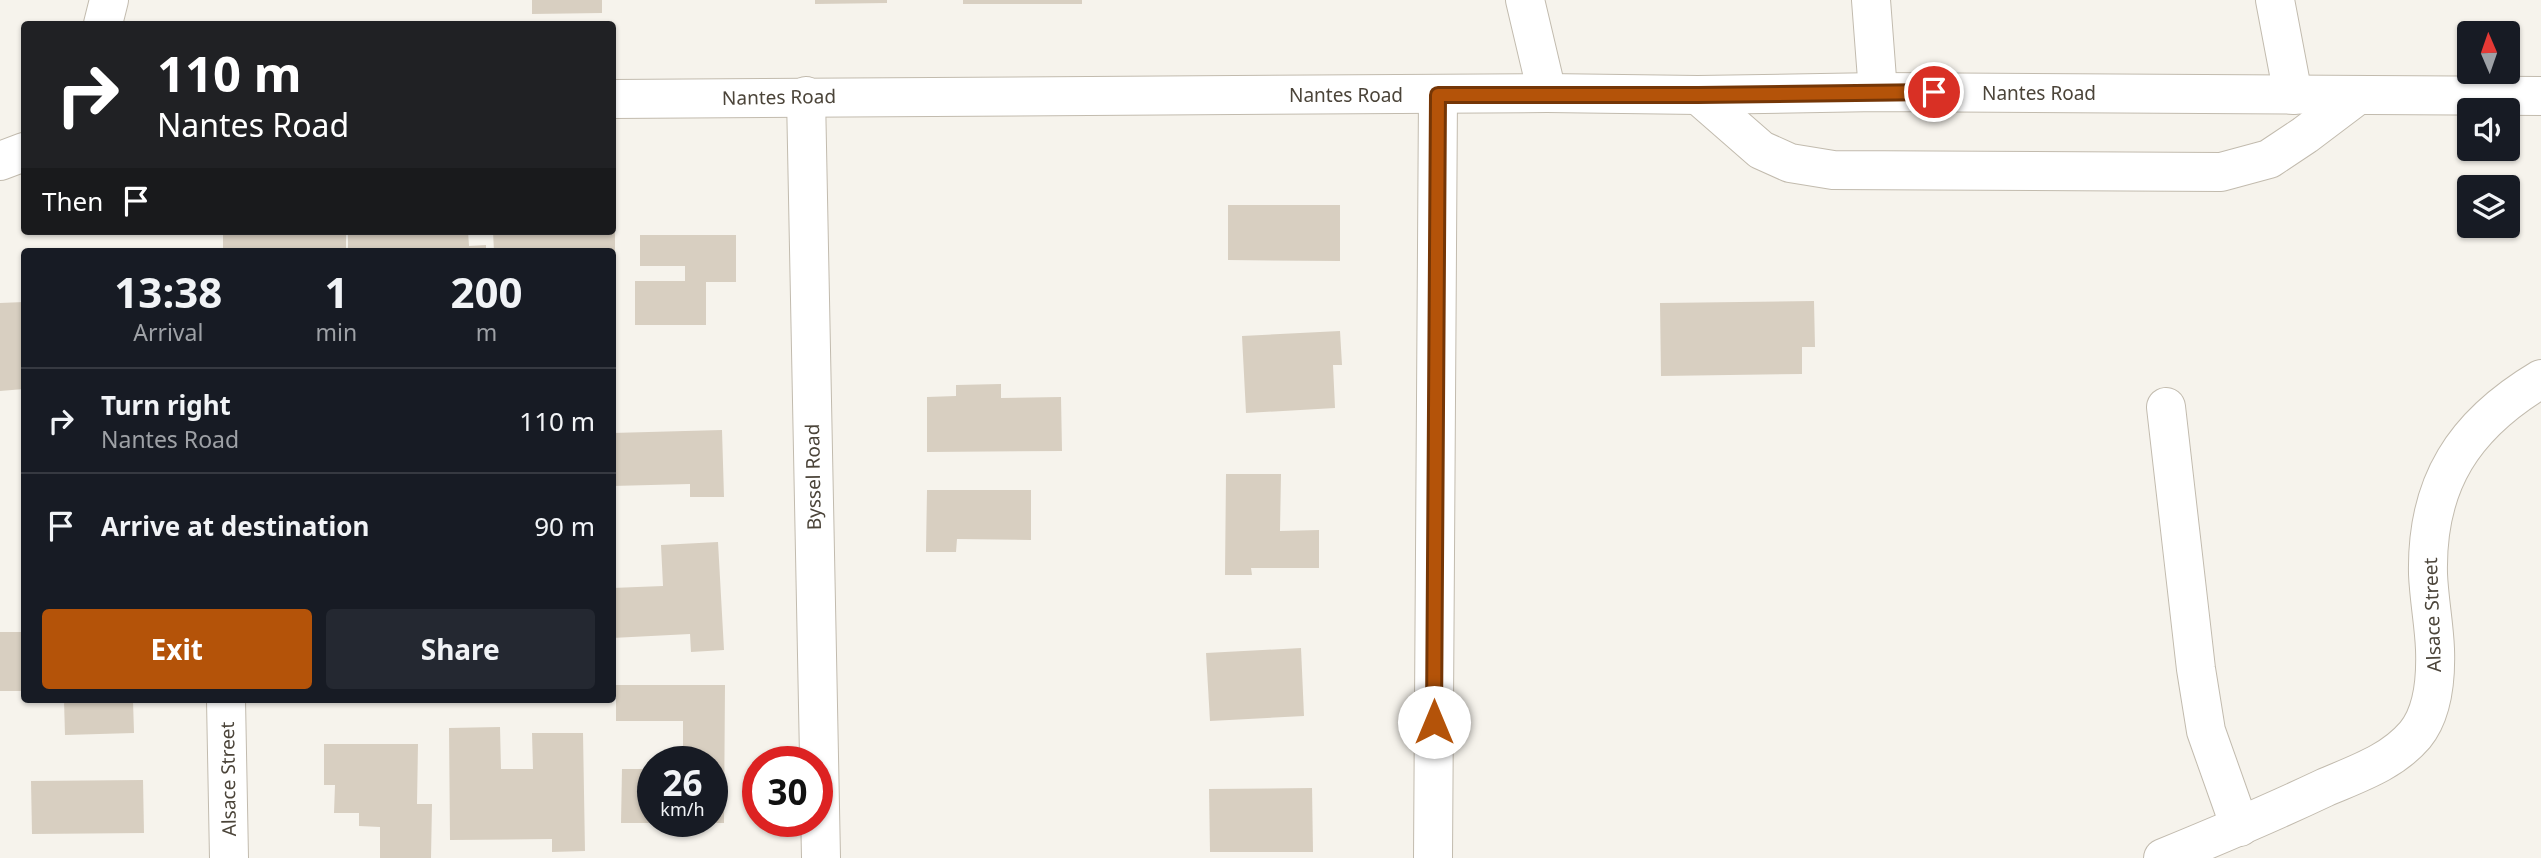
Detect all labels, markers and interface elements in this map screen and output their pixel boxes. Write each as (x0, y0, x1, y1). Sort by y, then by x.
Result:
north arrow (2457, 21, 2520, 84)
map controls (2457, 21, 2520, 238)
text: 110 m (157, 40, 302, 106)
icon: right (42, 49, 133, 140)
pin (1904, 62, 1964, 122)
icon: arrive (1915, 73, 1953, 111)
street label: Nantes Road (1982, 80, 2096, 106)
street label: Nantes Road (1289, 82, 1403, 108)
street label: Nantes Road (722, 83, 836, 111)
button: sound (2457, 98, 2520, 161)
text: Nantes Road (157, 103, 349, 146)
button: layers (2457, 175, 2520, 238)
icon: arrive (117, 182, 155, 220)
text: Then (42, 183, 103, 219)
text: 13:38 (114, 263, 222, 320)
text: 1 (324, 263, 348, 320)
text: 200 (451, 263, 523, 320)
text: Arrival (133, 316, 203, 348)
text: min (316, 316, 357, 348)
text: m (476, 316, 497, 348)
text: Turn right (101, 387, 231, 423)
icon: right (42, 402, 80, 440)
text: 110 m (519, 403, 595, 439)
text: Nantes Road (101, 423, 239, 455)
street label: Byssel Road (799, 424, 827, 530)
icon: arrive (42, 507, 80, 545)
text: Arrive at destination (101, 508, 370, 544)
text: 90 m (534, 508, 595, 544)
street label: Alsace Street (2417, 557, 2447, 673)
button: Exit (42, 609, 312, 689)
button: Share (326, 609, 595, 689)
position arrow (1397, 685, 1471, 759)
street label: Alsace Street (214, 721, 242, 837)
speed limit sign: 30 (742, 746, 833, 837)
text: 26 (662, 759, 703, 806)
text: km/h (660, 797, 705, 821)

